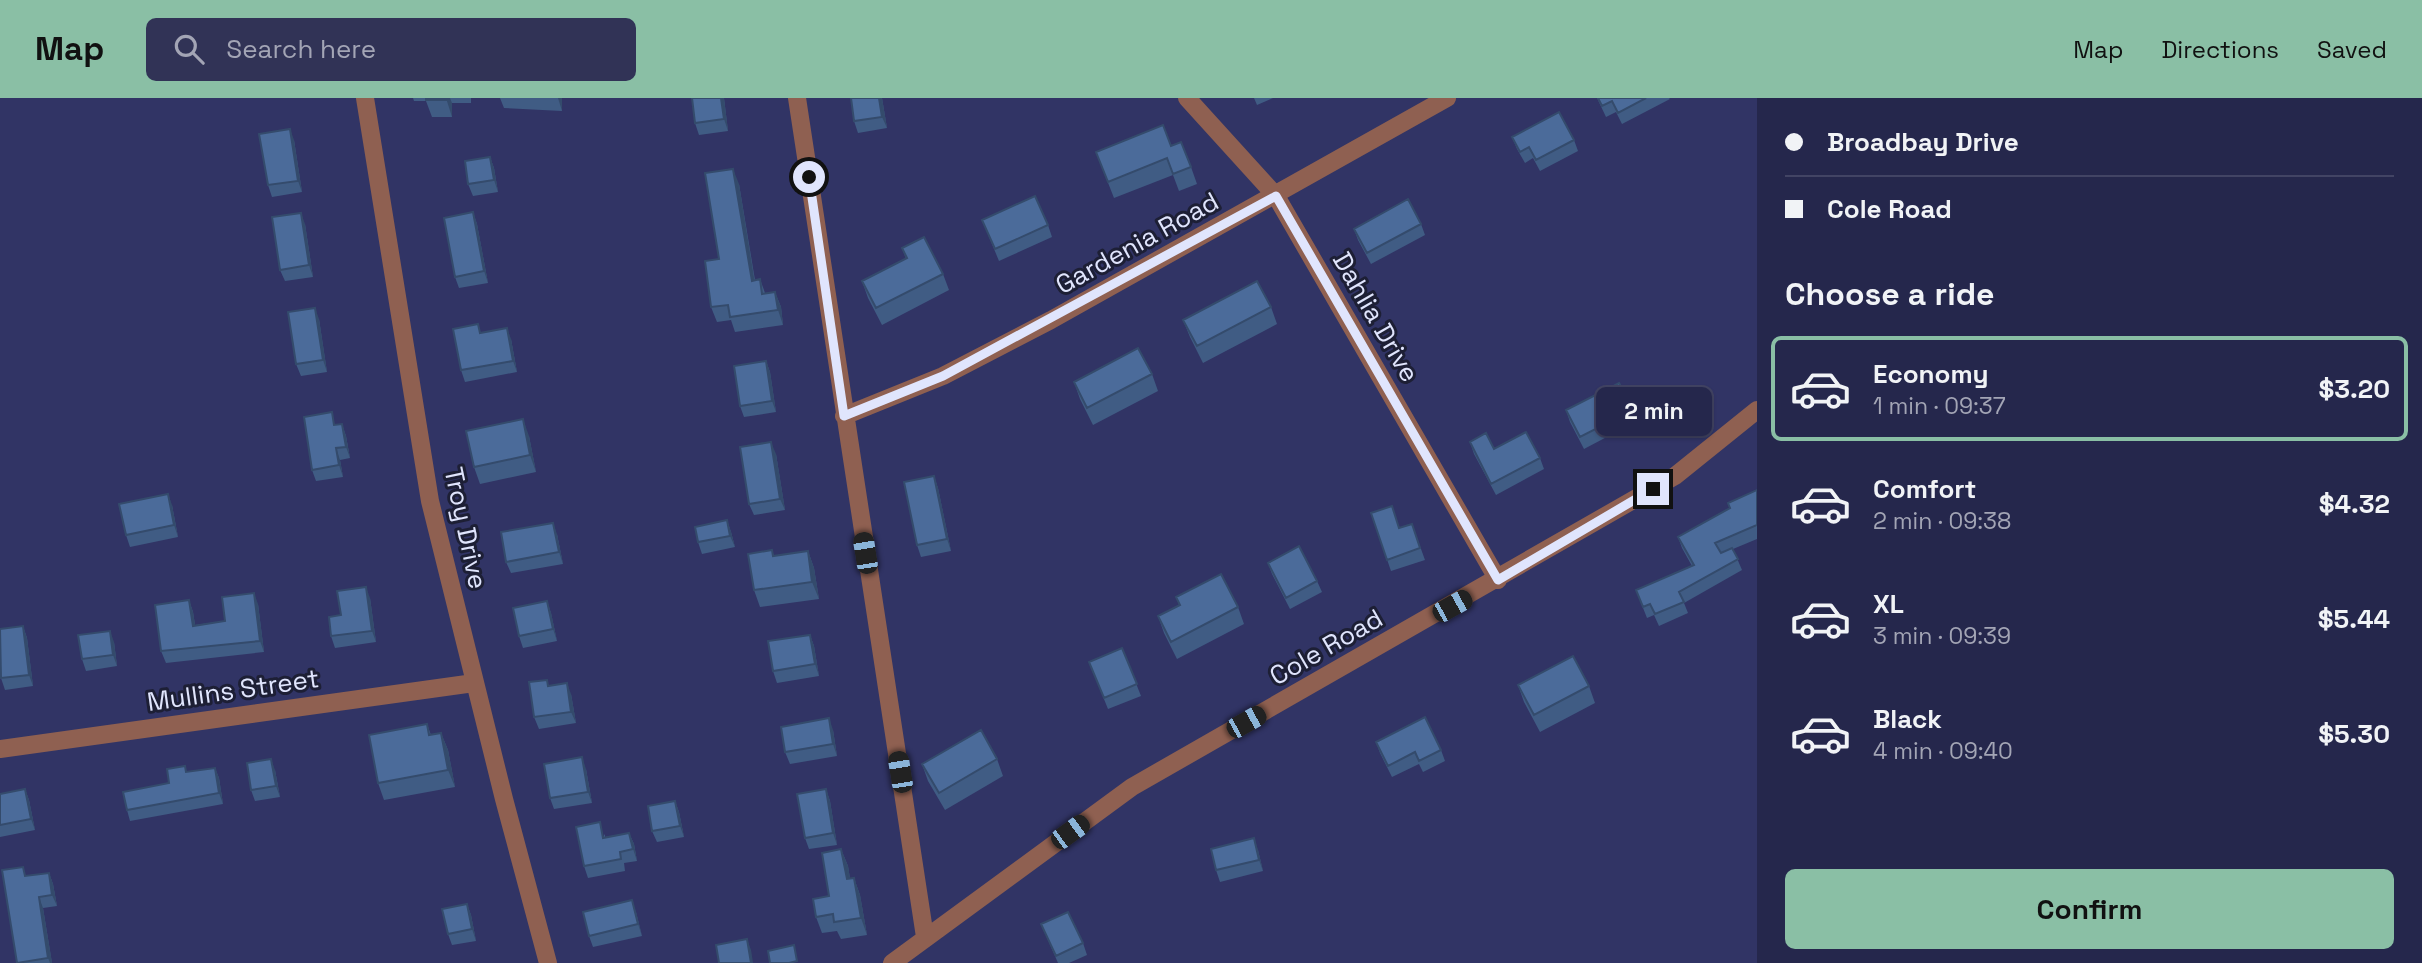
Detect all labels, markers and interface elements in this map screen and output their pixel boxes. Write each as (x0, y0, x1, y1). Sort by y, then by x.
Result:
search box (146, 18, 636, 81)
text: Map (35, 28, 104, 70)
icon: search (170, 30, 208, 68)
text: Search here (226, 32, 376, 66)
text: Map (2073, 34, 2123, 65)
text: Directions (2161, 34, 2279, 65)
text: Saved (2317, 34, 2387, 65)
text: Broadbay Drive (1827, 125, 2019, 159)
route start (793, 161, 825, 193)
street label: Gardenia Road (1049, 184, 1225, 302)
text: Cole Road (1827, 192, 1952, 226)
street label: Dahlia Drive (1325, 246, 1427, 388)
text: Choose a ride (1785, 274, 1995, 314)
icon: car (1789, 357, 1852, 420)
text: Economy (1873, 357, 1989, 391)
text: $3.20 (2318, 372, 2390, 406)
callout: 2 min (1595, 388, 1711, 436)
text: 1 min · 09:37 (1873, 391, 2006, 421)
text: 2 min (1624, 396, 1684, 426)
street label: Troy Drive (437, 464, 495, 592)
icon: car (1789, 472, 1852, 535)
text: Comfort (1873, 472, 1976, 506)
route end (1637, 473, 1669, 505)
text: $4.32 (2319, 487, 2390, 521)
text: 2 min · 09:38 (1873, 506, 2011, 536)
car (852, 531, 879, 575)
car (1429, 587, 1476, 625)
icon: car (1789, 587, 1852, 650)
text: XL (1873, 587, 1904, 621)
street label: Cole Road (1263, 601, 1389, 693)
text: $5.44 (2318, 602, 2390, 636)
text: 3 min · 09:39 (1873, 621, 2011, 651)
street label: Mullins Street (145, 661, 321, 719)
icon: car (1789, 702, 1852, 765)
text: Black (1873, 702, 1942, 736)
car (1223, 703, 1270, 741)
text: $5.30 (2318, 717, 2390, 751)
text: 4 min · 09:40 (1873, 736, 2013, 766)
car (887, 750, 914, 794)
car (1047, 811, 1094, 853)
button: Confirm (1785, 869, 2394, 949)

